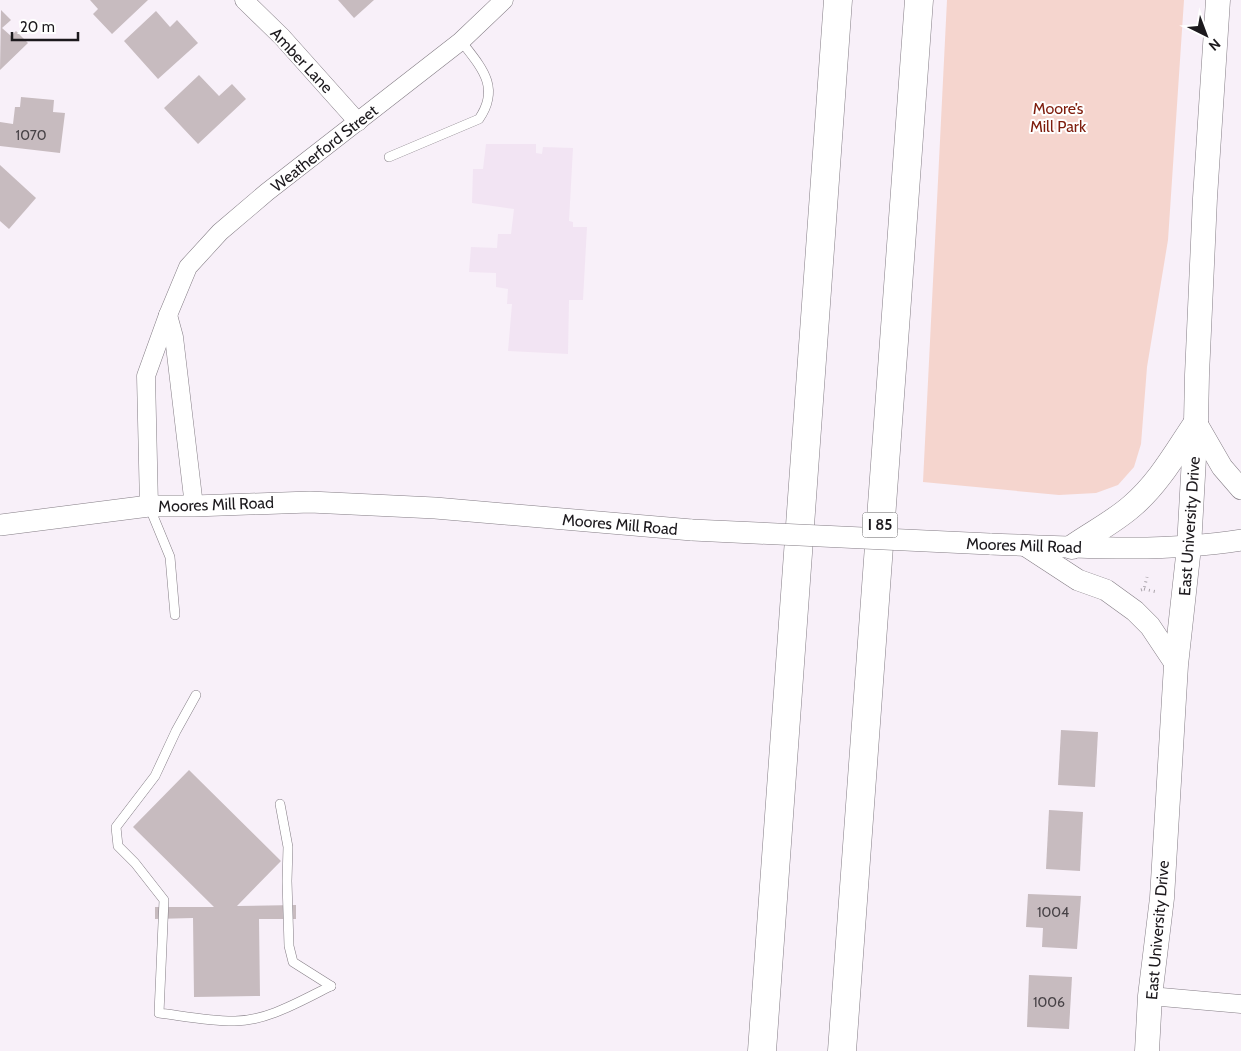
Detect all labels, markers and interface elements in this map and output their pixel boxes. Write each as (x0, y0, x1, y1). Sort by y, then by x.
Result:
scale bar (12, 10, 79, 42)
north arrow (1181, 10, 1231, 60)
text: 20 m (20, 18, 55, 36)
street label: Amber Lane (267, 24, 337, 97)
text: N (1205, 35, 1224, 55)
park label: Moore’s Mill Park (1030, 99, 1087, 136)
street label: Weatherford Street (267, 101, 382, 196)
house number: 1070 (16, 126, 47, 144)
street label: East University Drive (1175, 456, 1204, 596)
street label: Moores Mill Road (158, 493, 274, 516)
street label: Moores Mill Road (561, 510, 678, 539)
road number: I 85 (862, 512, 898, 538)
street label: Moores Mill Road (966, 534, 1082, 557)
street label: East University Drive (1142, 860, 1173, 1000)
house number: 1004 (1037, 903, 1069, 921)
house number: 1006 (1033, 993, 1065, 1011)

